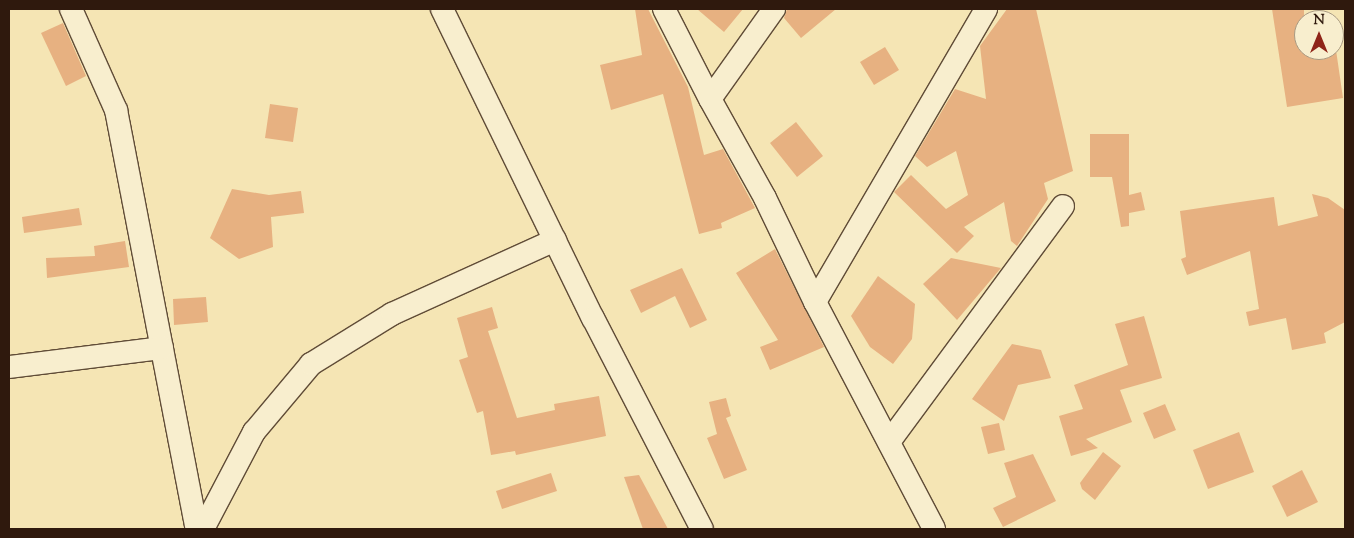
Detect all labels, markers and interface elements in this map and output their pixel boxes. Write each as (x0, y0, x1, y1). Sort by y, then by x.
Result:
north arrow (1294, 10, 1344, 60)
text: N (1313, 11, 1325, 31)

